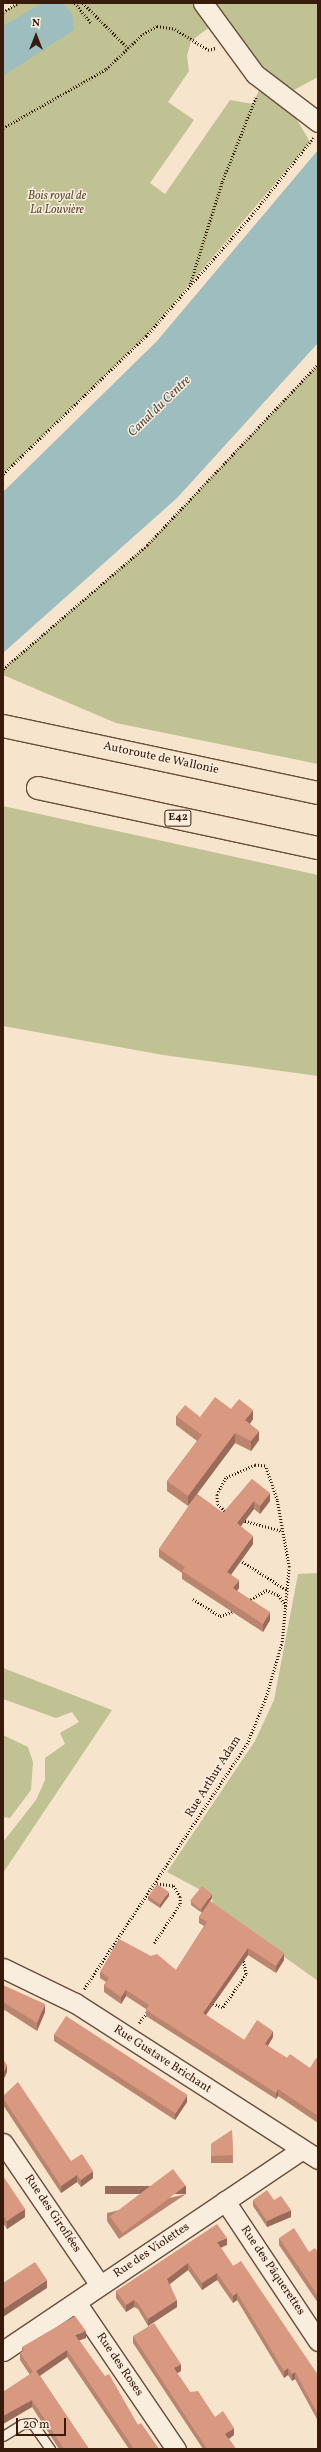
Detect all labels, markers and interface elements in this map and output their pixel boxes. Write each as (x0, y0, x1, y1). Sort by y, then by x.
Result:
north arrow (16, 16, 56, 56)
text: N (32, 16, 40, 31)
park label: Bois royal de La Louvière (28, 190, 86, 218)
water label: Canal du Centre (125, 373, 195, 441)
street label: Autoroute de Wallonie (102, 740, 220, 778)
road number: E42 (164, 809, 192, 827)
street label: Rue Arthur Adam (183, 1733, 245, 1821)
street label: Rue Gustave Brichant (110, 2023, 214, 2097)
street label: Rue des Giroflées (21, 2172, 83, 2256)
street label: Rue des Violettes (111, 2220, 193, 2282)
street label: Rue des Pâquerettes (237, 2224, 307, 2318)
street label: Rue des Roses (93, 2331, 145, 2399)
scale bar (18, 2410, 68, 2436)
text: 20 m (23, 2417, 50, 2433)

